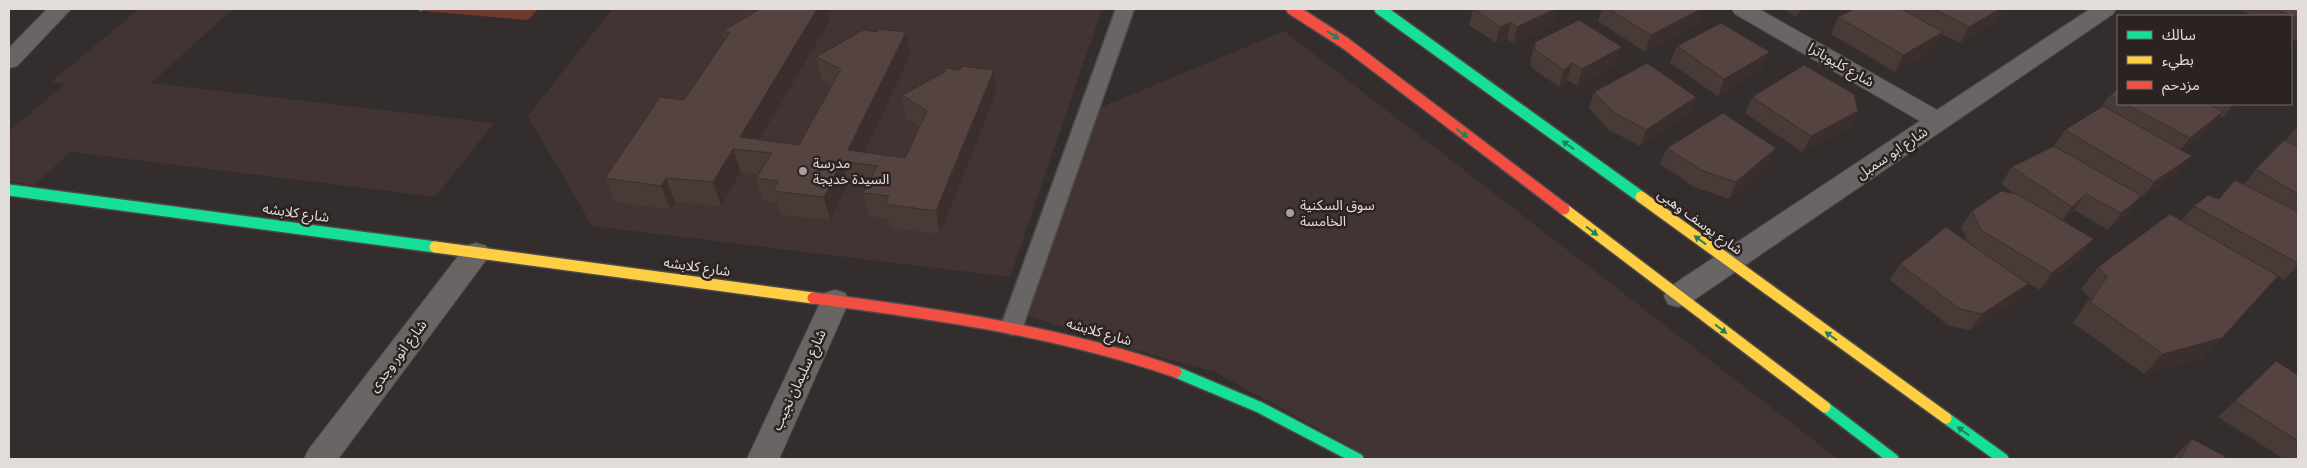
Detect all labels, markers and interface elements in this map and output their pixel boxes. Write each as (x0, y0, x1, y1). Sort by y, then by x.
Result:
legend (2117, 15, 2292, 105)
text: سالك (2162, 26, 2196, 44)
one-way arrow (1326, 30, 1340, 40)
street label: شارع كليوباترا (1804, 39, 1877, 92)
text: بطيء (2162, 51, 2194, 71)
text: مزدحم (2162, 76, 2200, 96)
street label: شارع ابو سمبل (1853, 123, 1932, 185)
one-way arrow (1455, 127, 1468, 138)
one-way arrow (1561, 140, 1575, 150)
place label: مدرسة السيدة خديجة (813, 155, 889, 188)
marker: مدرسة السيدة خديجة (797, 165, 809, 177)
street label: شارع يوسف وهبى (1653, 186, 1746, 260)
place label: سوق السكنية الخامسة (1300, 197, 1375, 230)
street label: شارع كلابشه (261, 200, 331, 228)
marker: سوق السكنية الخامسة (1284, 207, 1296, 219)
one-way arrow (1585, 226, 1599, 236)
one-way arrow (1694, 235, 1707, 246)
street label: شارع كلابشه (662, 254, 732, 282)
street label: شارع كلابشه (1064, 315, 1134, 351)
street label: شارع انور وجدى (365, 317, 432, 397)
one-way arrow (1714, 324, 1728, 334)
street label: شارع سليمان نجيب (768, 327, 832, 434)
one-way arrow (1825, 330, 1838, 341)
one-way arrow (1956, 426, 1970, 436)

